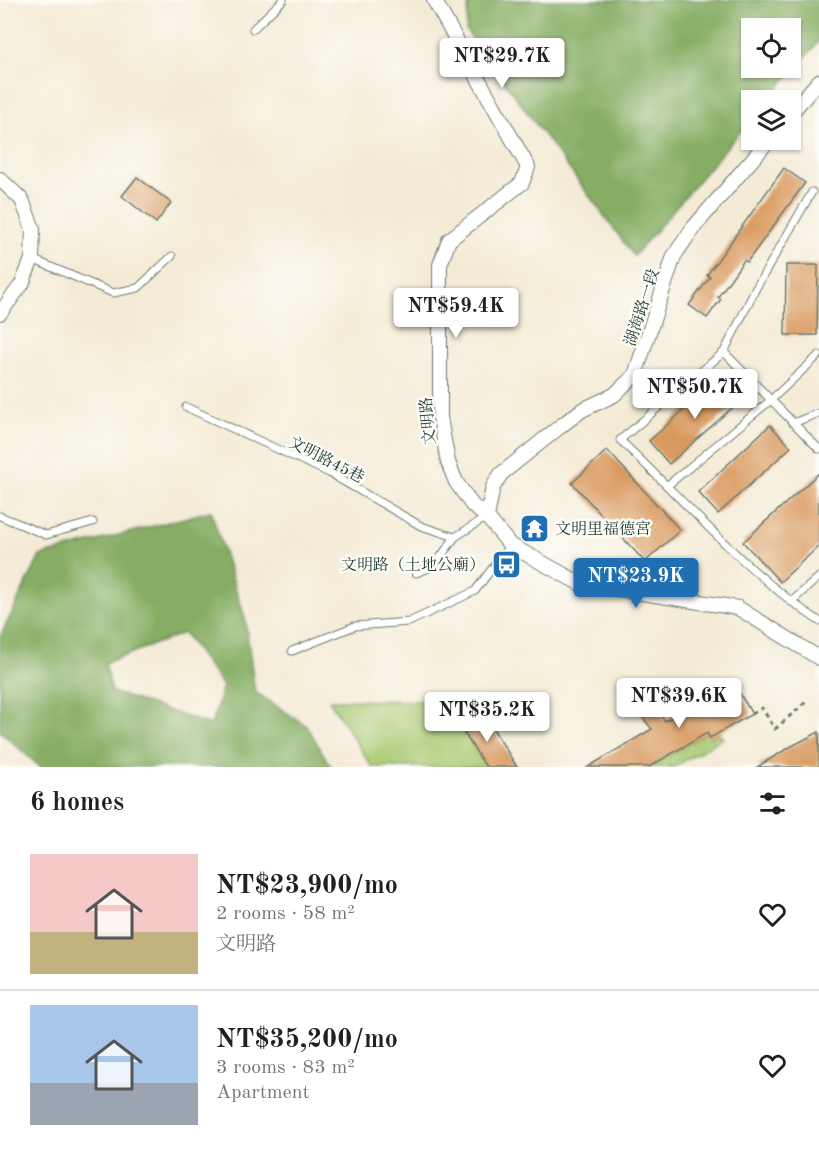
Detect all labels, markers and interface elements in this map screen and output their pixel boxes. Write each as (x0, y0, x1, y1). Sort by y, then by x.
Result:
map controls (741, 18, 801, 150)
button: locate (741, 18, 801, 78)
pin: NT$29.7K (440, 38, 564, 89)
text: NT$29.7K (454, 47, 551, 67)
button: layers (741, 90, 801, 150)
street label: 湖海路一段 (621, 266, 663, 348)
pin: NT$59.4K (394, 288, 518, 339)
text: NT$59.4K (408, 297, 505, 317)
pin: NT$50.7K (633, 369, 757, 420)
text: NT$50.7K (647, 378, 744, 398)
street label: 文明路 (417, 396, 439, 446)
street label: 文明路45巷 (286, 433, 367, 487)
temple icon: 文明里福德宮 (518, 512, 550, 544)
place label: 文明里福德宮 (555, 520, 651, 538)
bus stop icon: 文明路（土地公廟） (490, 548, 522, 580)
place label: 文明路（土地公廟） (341, 556, 485, 574)
pin: NT$23.9K (574, 558, 698, 609)
text: NT$23.9K (588, 567, 685, 587)
pin: NT$39.6K (617, 678, 741, 729)
text: NT$39.6K (631, 687, 728, 707)
pin: NT$35.2K (425, 692, 549, 743)
text: NT$35.2K (439, 701, 536, 721)
icon: filters (756, 787, 789, 820)
text: 6 homes (30, 790, 124, 816)
text: NT$23,900/mo (216, 873, 398, 899)
icon: home (78, 878, 150, 950)
icon: heart (756, 898, 789, 931)
text: 2 rooms · 58 m² (216, 904, 355, 924)
text: 文明路 (216, 935, 276, 955)
text: NT$35,200/mo (216, 1027, 398, 1053)
icon: home (78, 1029, 150, 1101)
icon: heart (756, 1049, 789, 1082)
text: 3 rooms · 83 m² (216, 1058, 355, 1078)
text: Apartment (216, 1083, 310, 1103)

